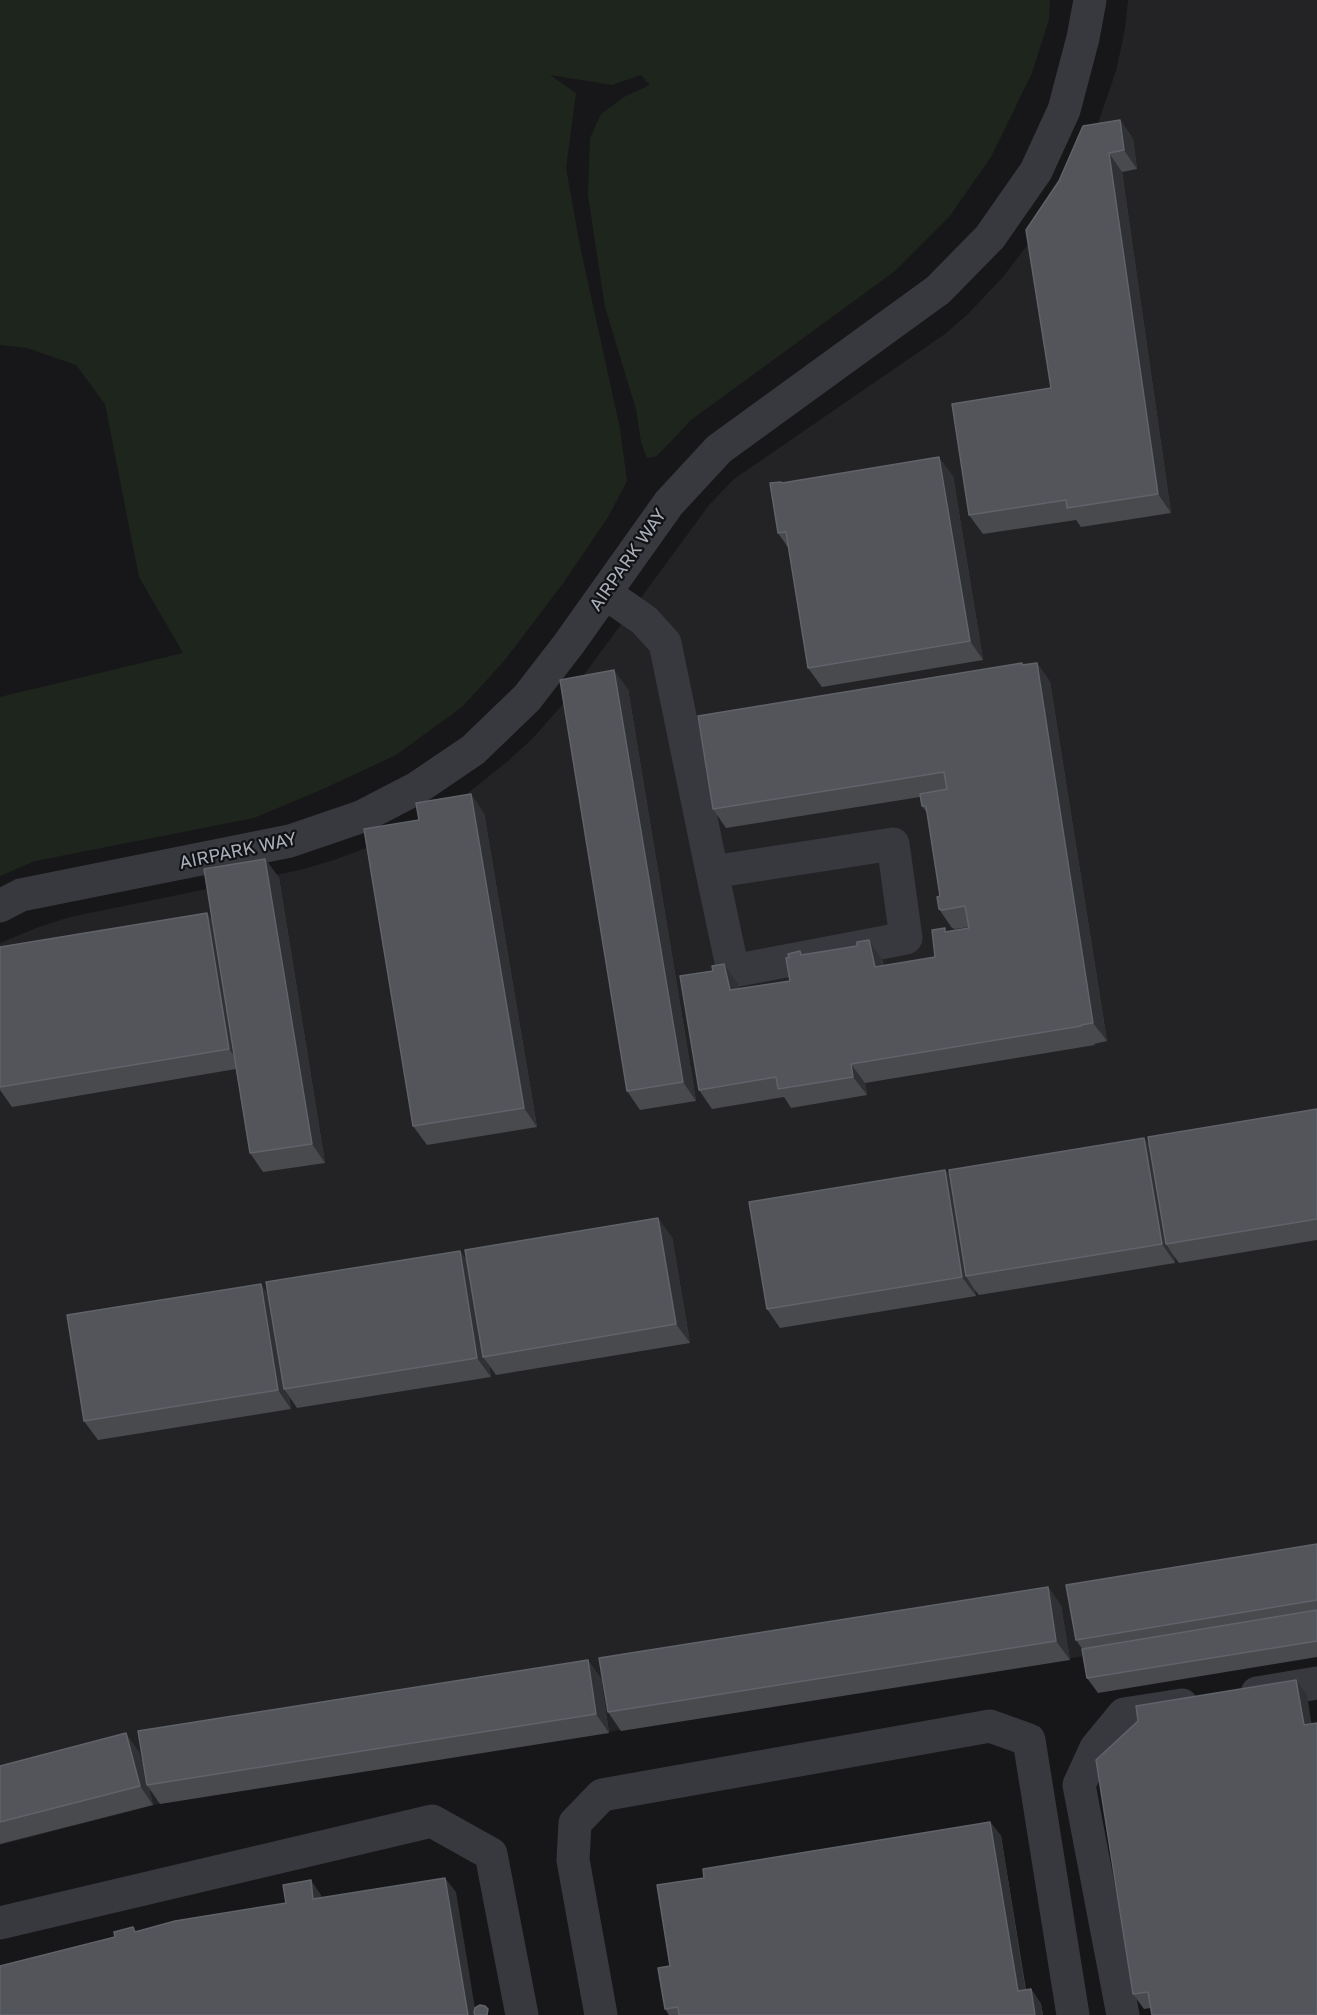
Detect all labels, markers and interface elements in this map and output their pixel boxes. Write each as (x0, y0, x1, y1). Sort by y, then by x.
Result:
street label: AIRPARK WAY (585, 505, 671, 615)
street label: AIRPARK WAY (177, 828, 299, 874)

